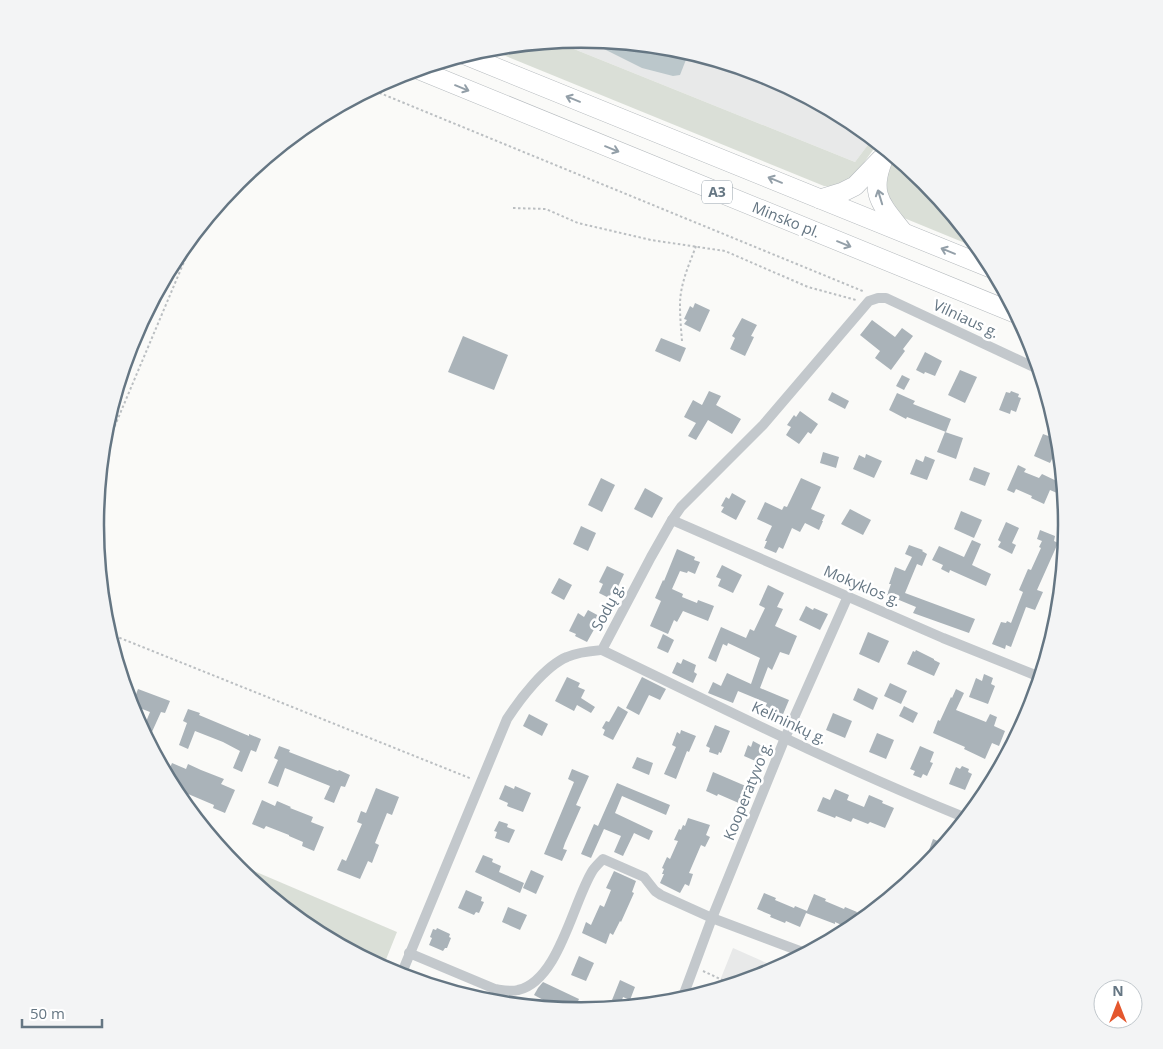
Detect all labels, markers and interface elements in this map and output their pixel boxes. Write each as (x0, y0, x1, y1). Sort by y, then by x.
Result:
one-way arrow (454, 83, 469, 93)
one-way arrow (566, 93, 581, 103)
one-way arrow (604, 145, 619, 154)
one-way arrow (768, 175, 783, 185)
road number: A3 (702, 180, 732, 203)
one-way arrow (874, 189, 884, 205)
street label: Minsko pl. (750, 196, 823, 242)
one-way arrow (836, 239, 851, 249)
one-way arrow (941, 246, 956, 255)
street label: Vilniaus g. (930, 294, 1002, 342)
street label: Mokyklos g. (821, 560, 904, 610)
street label: Sodų g. (586, 579, 628, 634)
street label: Kelininkų g. (749, 696, 830, 748)
street label: Kooperatyvo g. (718, 738, 776, 843)
north arrow (1093, 979, 1143, 1029)
text: N (1112, 981, 1124, 1000)
scale bar (22, 996, 102, 1028)
text: 50 m (30, 1003, 65, 1023)

